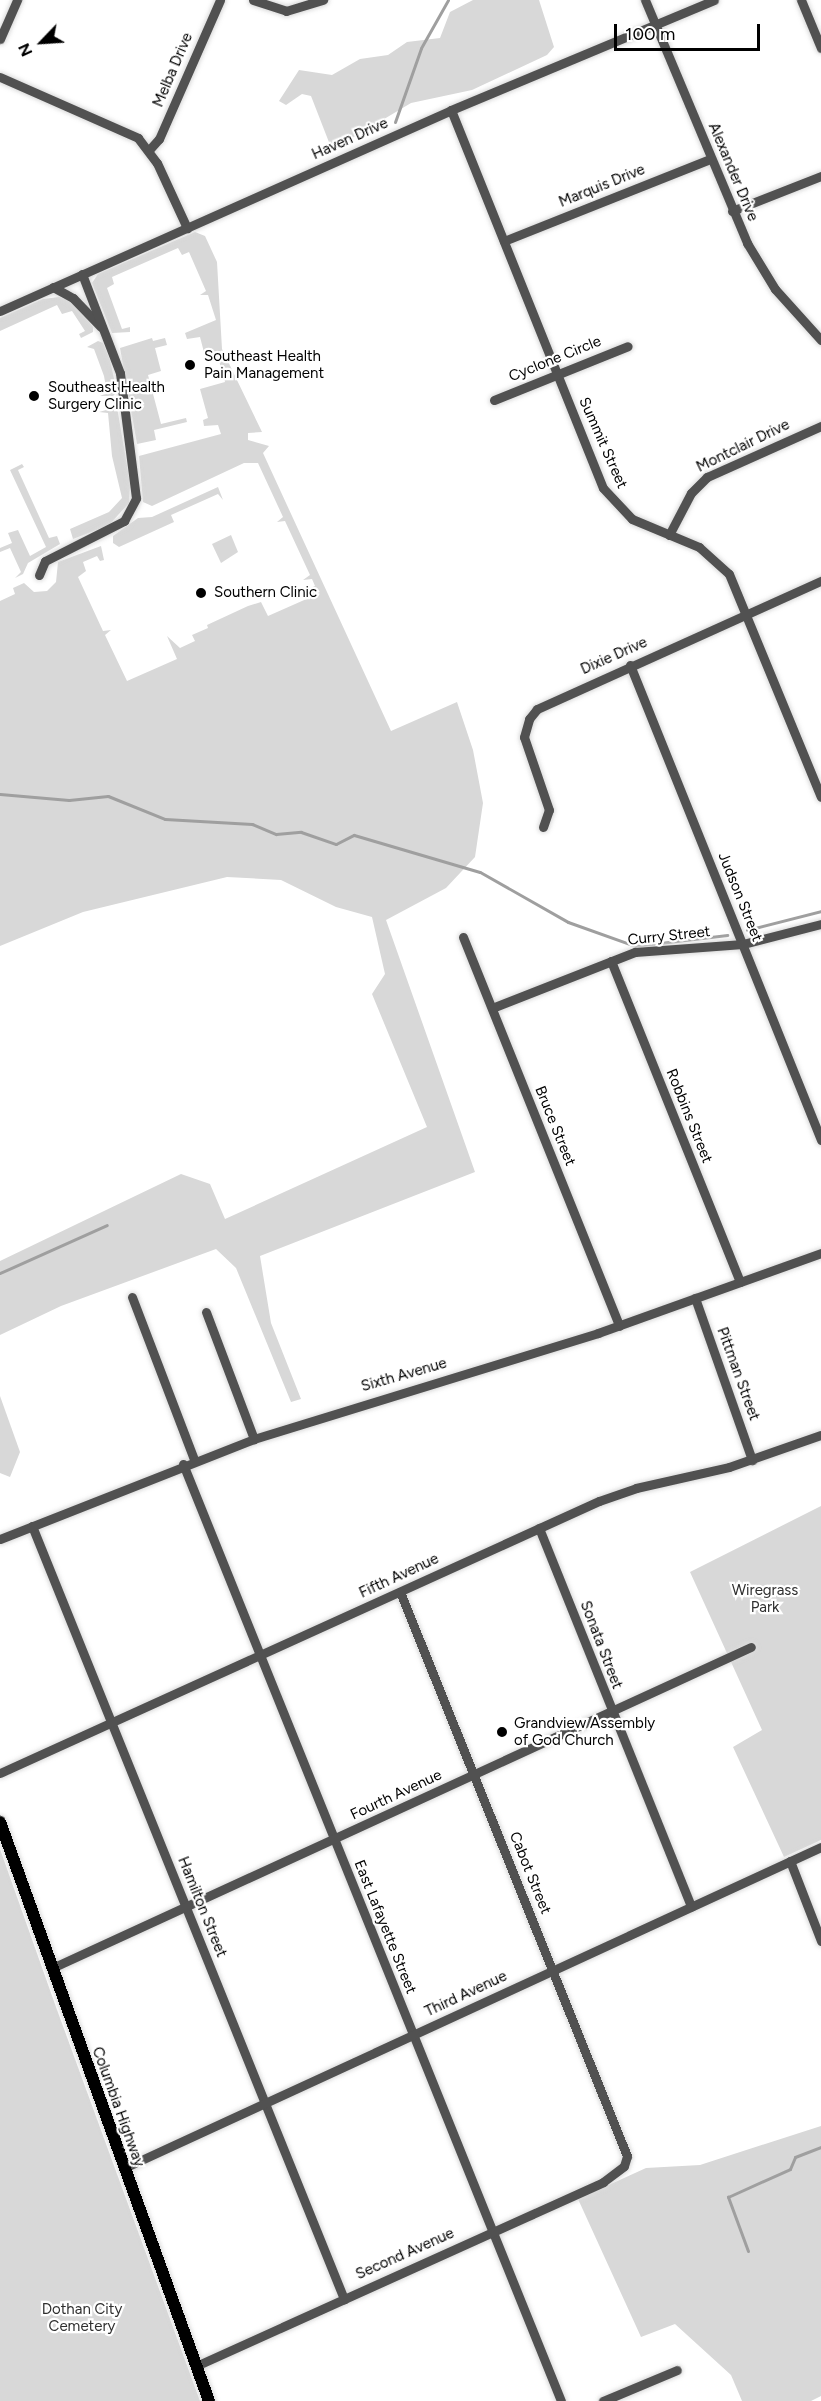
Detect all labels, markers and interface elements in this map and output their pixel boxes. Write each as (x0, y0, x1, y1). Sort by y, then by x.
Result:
north arrow (12, 12, 72, 72)
scale bar (617, 12, 762, 50)
text: 100 m (625, 23, 675, 45)
street label: Melba Drive (149, 30, 197, 110)
text: N (14, 40, 36, 59)
street label: Haven Drive (309, 114, 391, 164)
street label: Alexander Drive (704, 120, 762, 224)
street label: Marquis Drive (556, 161, 648, 211)
street label: Cyclone Circle (506, 332, 604, 386)
place label: Southeast Health Pain Management (204, 347, 324, 382)
marker: Southeast Health Pain Management (181, 356, 199, 374)
place label: Southeast Health Surgery Clinic (48, 378, 165, 413)
marker: Southeast Health Surgery Clinic (25, 387, 43, 405)
street label: Summit Street (575, 395, 631, 491)
street label: Montclair Drive (693, 416, 793, 476)
marker: Southern Clinic (192, 584, 210, 602)
place label: Southern Clinic (214, 584, 317, 602)
street label: Dixie Drive (578, 633, 650, 679)
street label: Judson Street (714, 850, 766, 944)
street label: Curry Street (627, 923, 711, 949)
street label: Robbins Street (662, 1066, 716, 1166)
street label: Bruce Street (531, 1083, 579, 1169)
street label: Pittman Street (713, 1325, 763, 1423)
street label: Sixth Avenue (359, 1354, 449, 1396)
street label: Fifth Avenue (356, 1550, 442, 1602)
park label: Wiregrass Park (732, 1581, 798, 1616)
street label: Sonata Street (576, 1598, 626, 1692)
place label: Grandview Assembly of God Church (514, 1714, 655, 1749)
marker: Grandview Assembly of God Church (495, 1725, 509, 1739)
street label: Fourth Avenue (347, 1766, 445, 1824)
street label: Cabot Street (505, 1829, 555, 1917)
street label: Hamilton Street (174, 1854, 230, 1960)
street label: East Lafayette Street (350, 1858, 420, 1996)
street label: Third Avenue (422, 1967, 510, 2021)
street label: Columbia Highway (88, 2045, 148, 2169)
street label: Second Avenue (353, 2224, 457, 2284)
park label: Dothan City Cemetery (42, 2300, 122, 2335)

